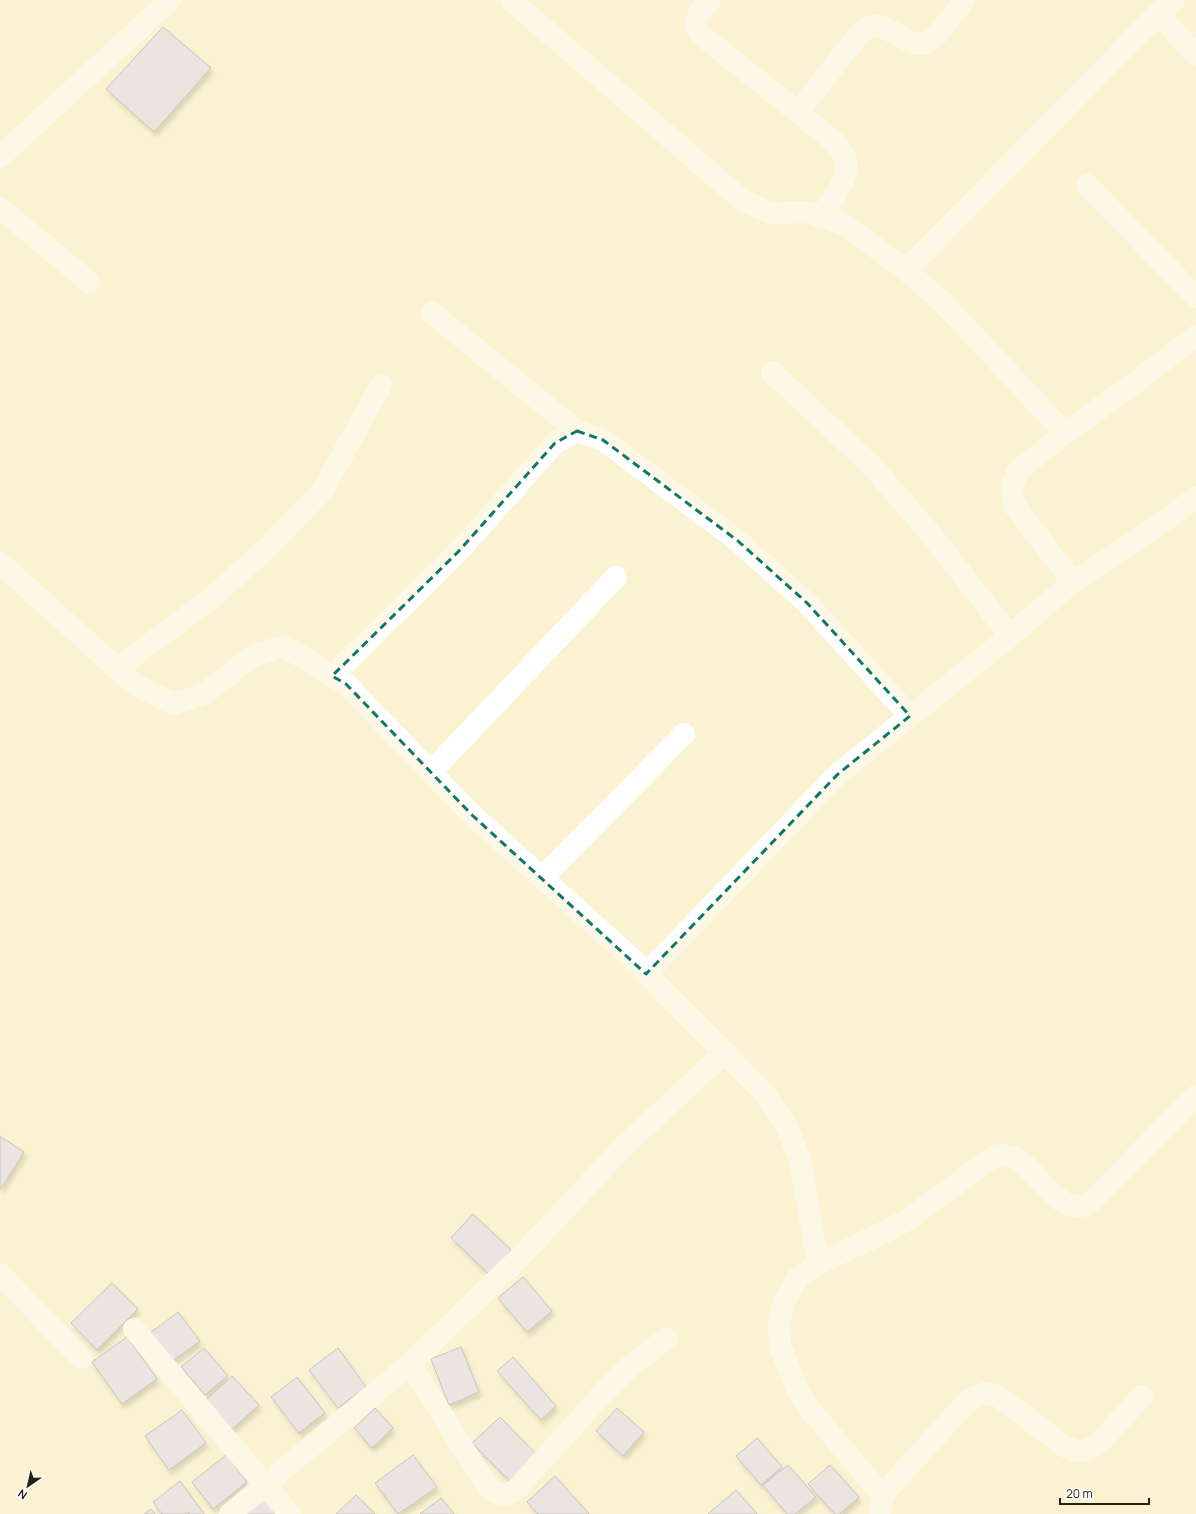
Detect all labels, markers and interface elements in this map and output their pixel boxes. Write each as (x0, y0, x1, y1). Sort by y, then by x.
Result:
north arrow (8, 1466, 48, 1506)
scale bar (1060, 1480, 1149, 1506)
text: 20 m (1066, 1485, 1093, 1502)
text: N (15, 1486, 30, 1503)

